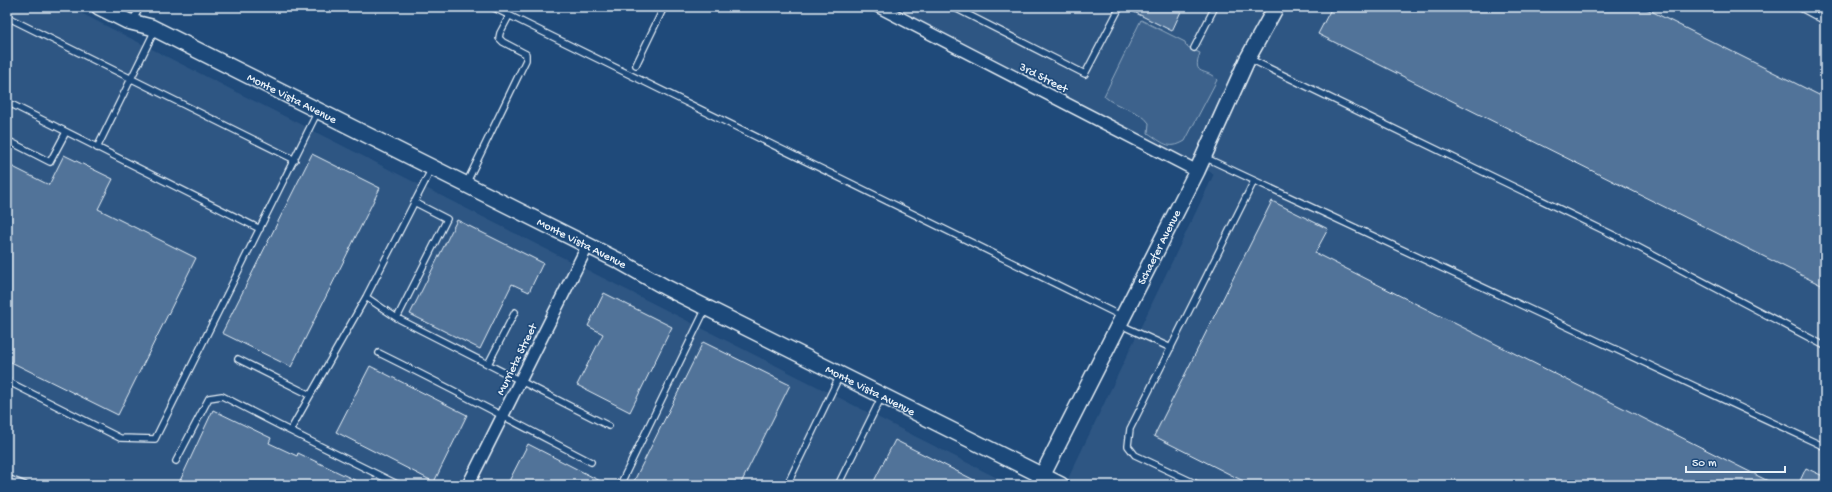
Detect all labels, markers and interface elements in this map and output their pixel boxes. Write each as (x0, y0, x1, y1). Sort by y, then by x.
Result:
street label: 3rd Street (1016, 60, 1071, 97)
street label: Monte Vista Avenue (244, 71, 339, 128)
street label: Schaefer Avenue (1135, 207, 1185, 288)
street label: Monte Vista Avenue (534, 216, 629, 273)
street label: Murrieta Street (494, 321, 542, 398)
street label: Monte Vista Avenue (823, 363, 918, 420)
scale bar (1686, 448, 1785, 474)
text: 50 m (1692, 457, 1717, 471)

